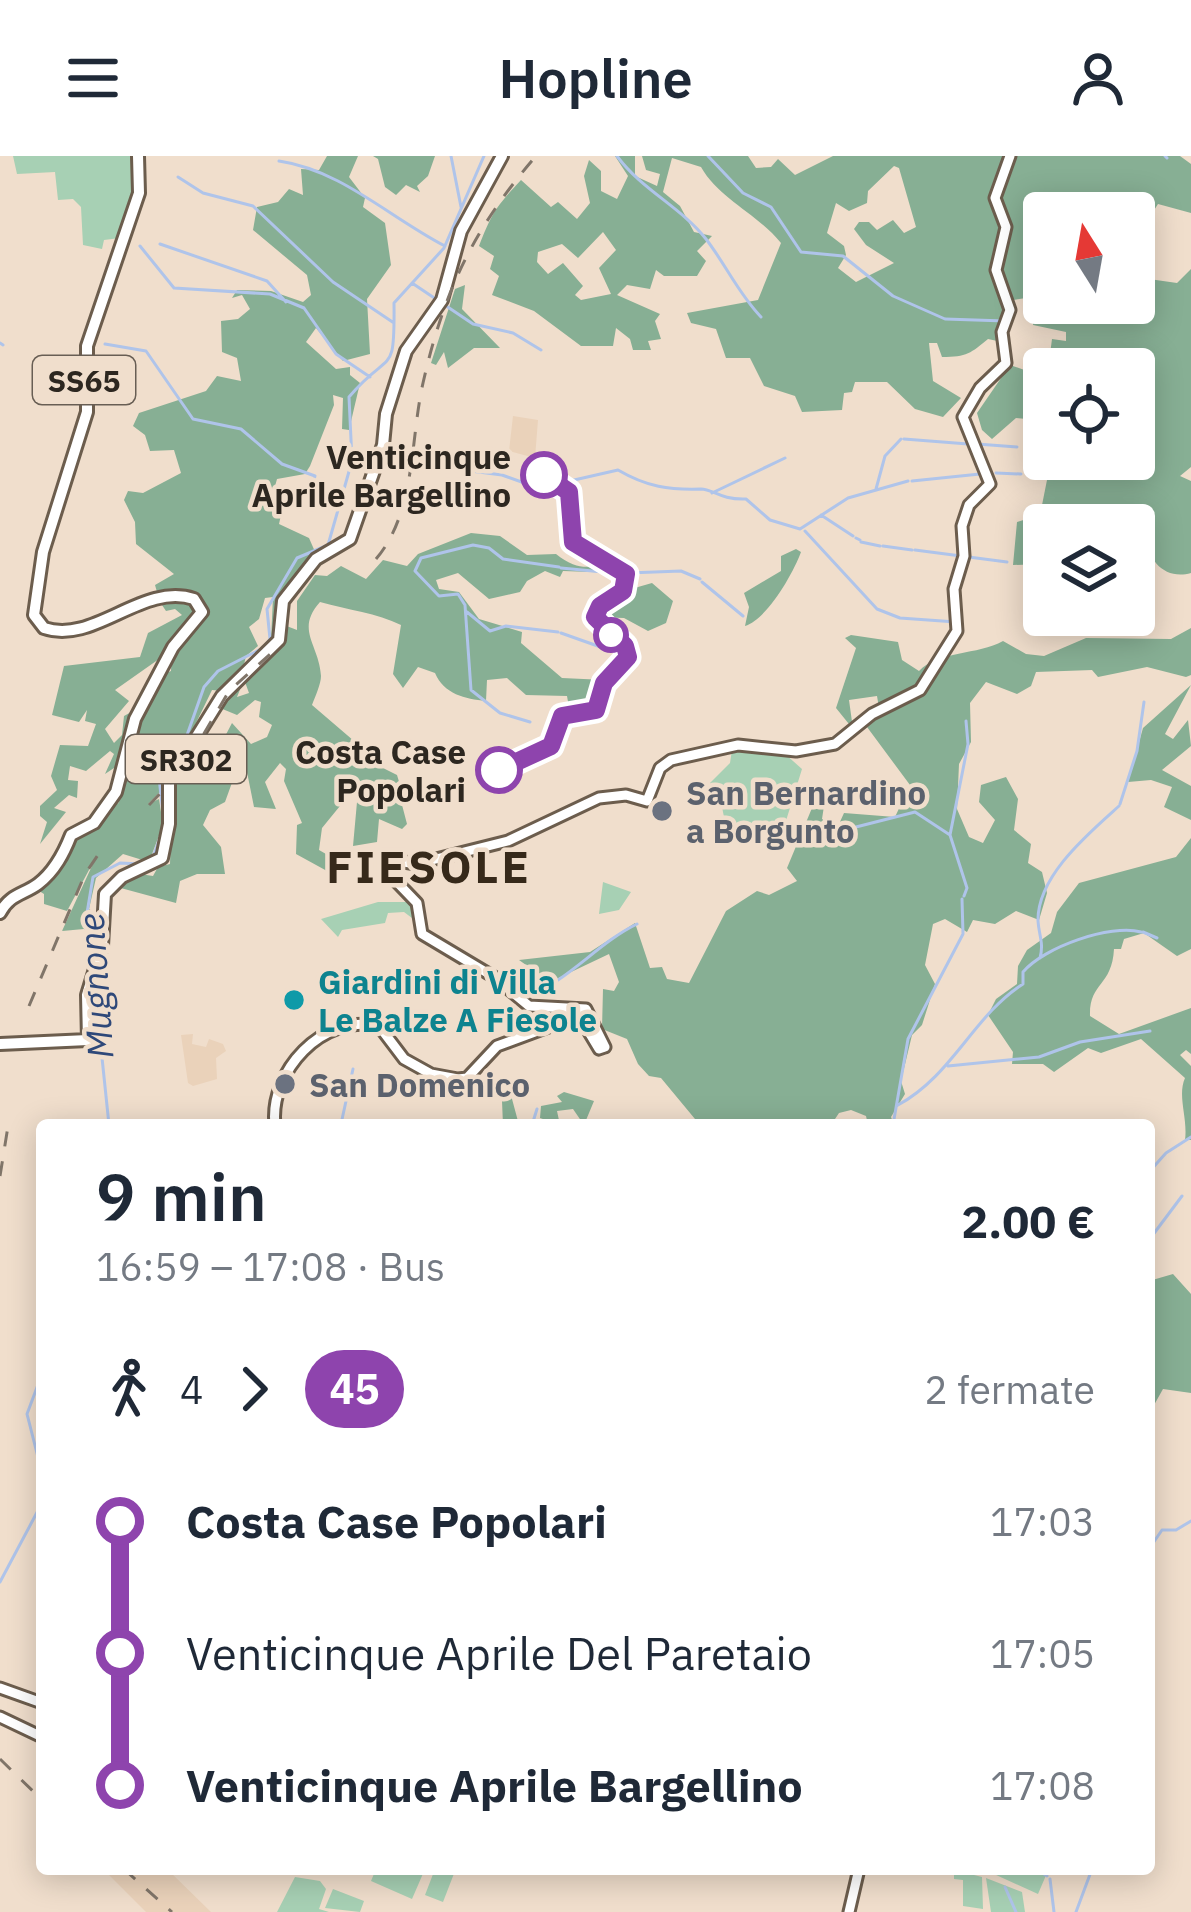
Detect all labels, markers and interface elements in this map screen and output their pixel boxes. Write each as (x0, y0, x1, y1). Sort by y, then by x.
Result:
text: Hopline (498, 43, 693, 113)
icon: menu (60, 45, 126, 111)
icon: person (1065, 45, 1131, 111)
north arrow (1023, 192, 1155, 324)
map controls (1023, 192, 1155, 636)
button: locate (1023, 348, 1155, 480)
road number: SS65 (33, 356, 135, 404)
place label: Venticinque Aprile Bargellino (252, 435, 511, 516)
marker: Venticinque Aprile Bargellino (522, 453, 566, 497)
button: layers (1023, 504, 1155, 636)
unlabelled marker (595, 619, 627, 651)
place label: Costa Case Popolari (295, 730, 466, 811)
road number: SR302 (126, 735, 246, 783)
marker: Costa Case Popolari (477, 748, 521, 792)
place label: San Bernardino a Borgunto (686, 771, 926, 852)
marker: San Bernardino a Borgunto (649, 798, 675, 824)
district label: FIESOLE (326, 837, 532, 895)
water label: Mugnone (66, 912, 124, 1060)
place label: Giardini di Villa Le Balze A Fiesole (318, 960, 597, 1041)
marker: Giardini di Villa Le Balze A Fiesole (281, 987, 307, 1013)
place label: San Domenico (309, 1063, 530, 1106)
marker: San Domenico (272, 1071, 298, 1097)
text: 9 min (96, 1153, 267, 1239)
text: 2.00 € (961, 1192, 1095, 1250)
text: 16:59 – 17:08 · Bus (96, 1241, 445, 1292)
icon: walk (96, 1356, 162, 1422)
icon: forward (221, 1356, 287, 1422)
text: 45 (329, 1361, 380, 1416)
text: 4 (180, 1364, 203, 1415)
text: 2 fermate (924, 1364, 1095, 1415)
text: Costa Case Popolari (186, 1492, 607, 1550)
text: 17:03 (990, 1496, 1095, 1547)
text: Venticinque Aprile Del Paretaio (186, 1624, 812, 1682)
text: 17:05 (990, 1628, 1095, 1679)
text: Venticinque Aprile Bargellino (186, 1756, 803, 1814)
text: 17:08 (990, 1760, 1095, 1811)

